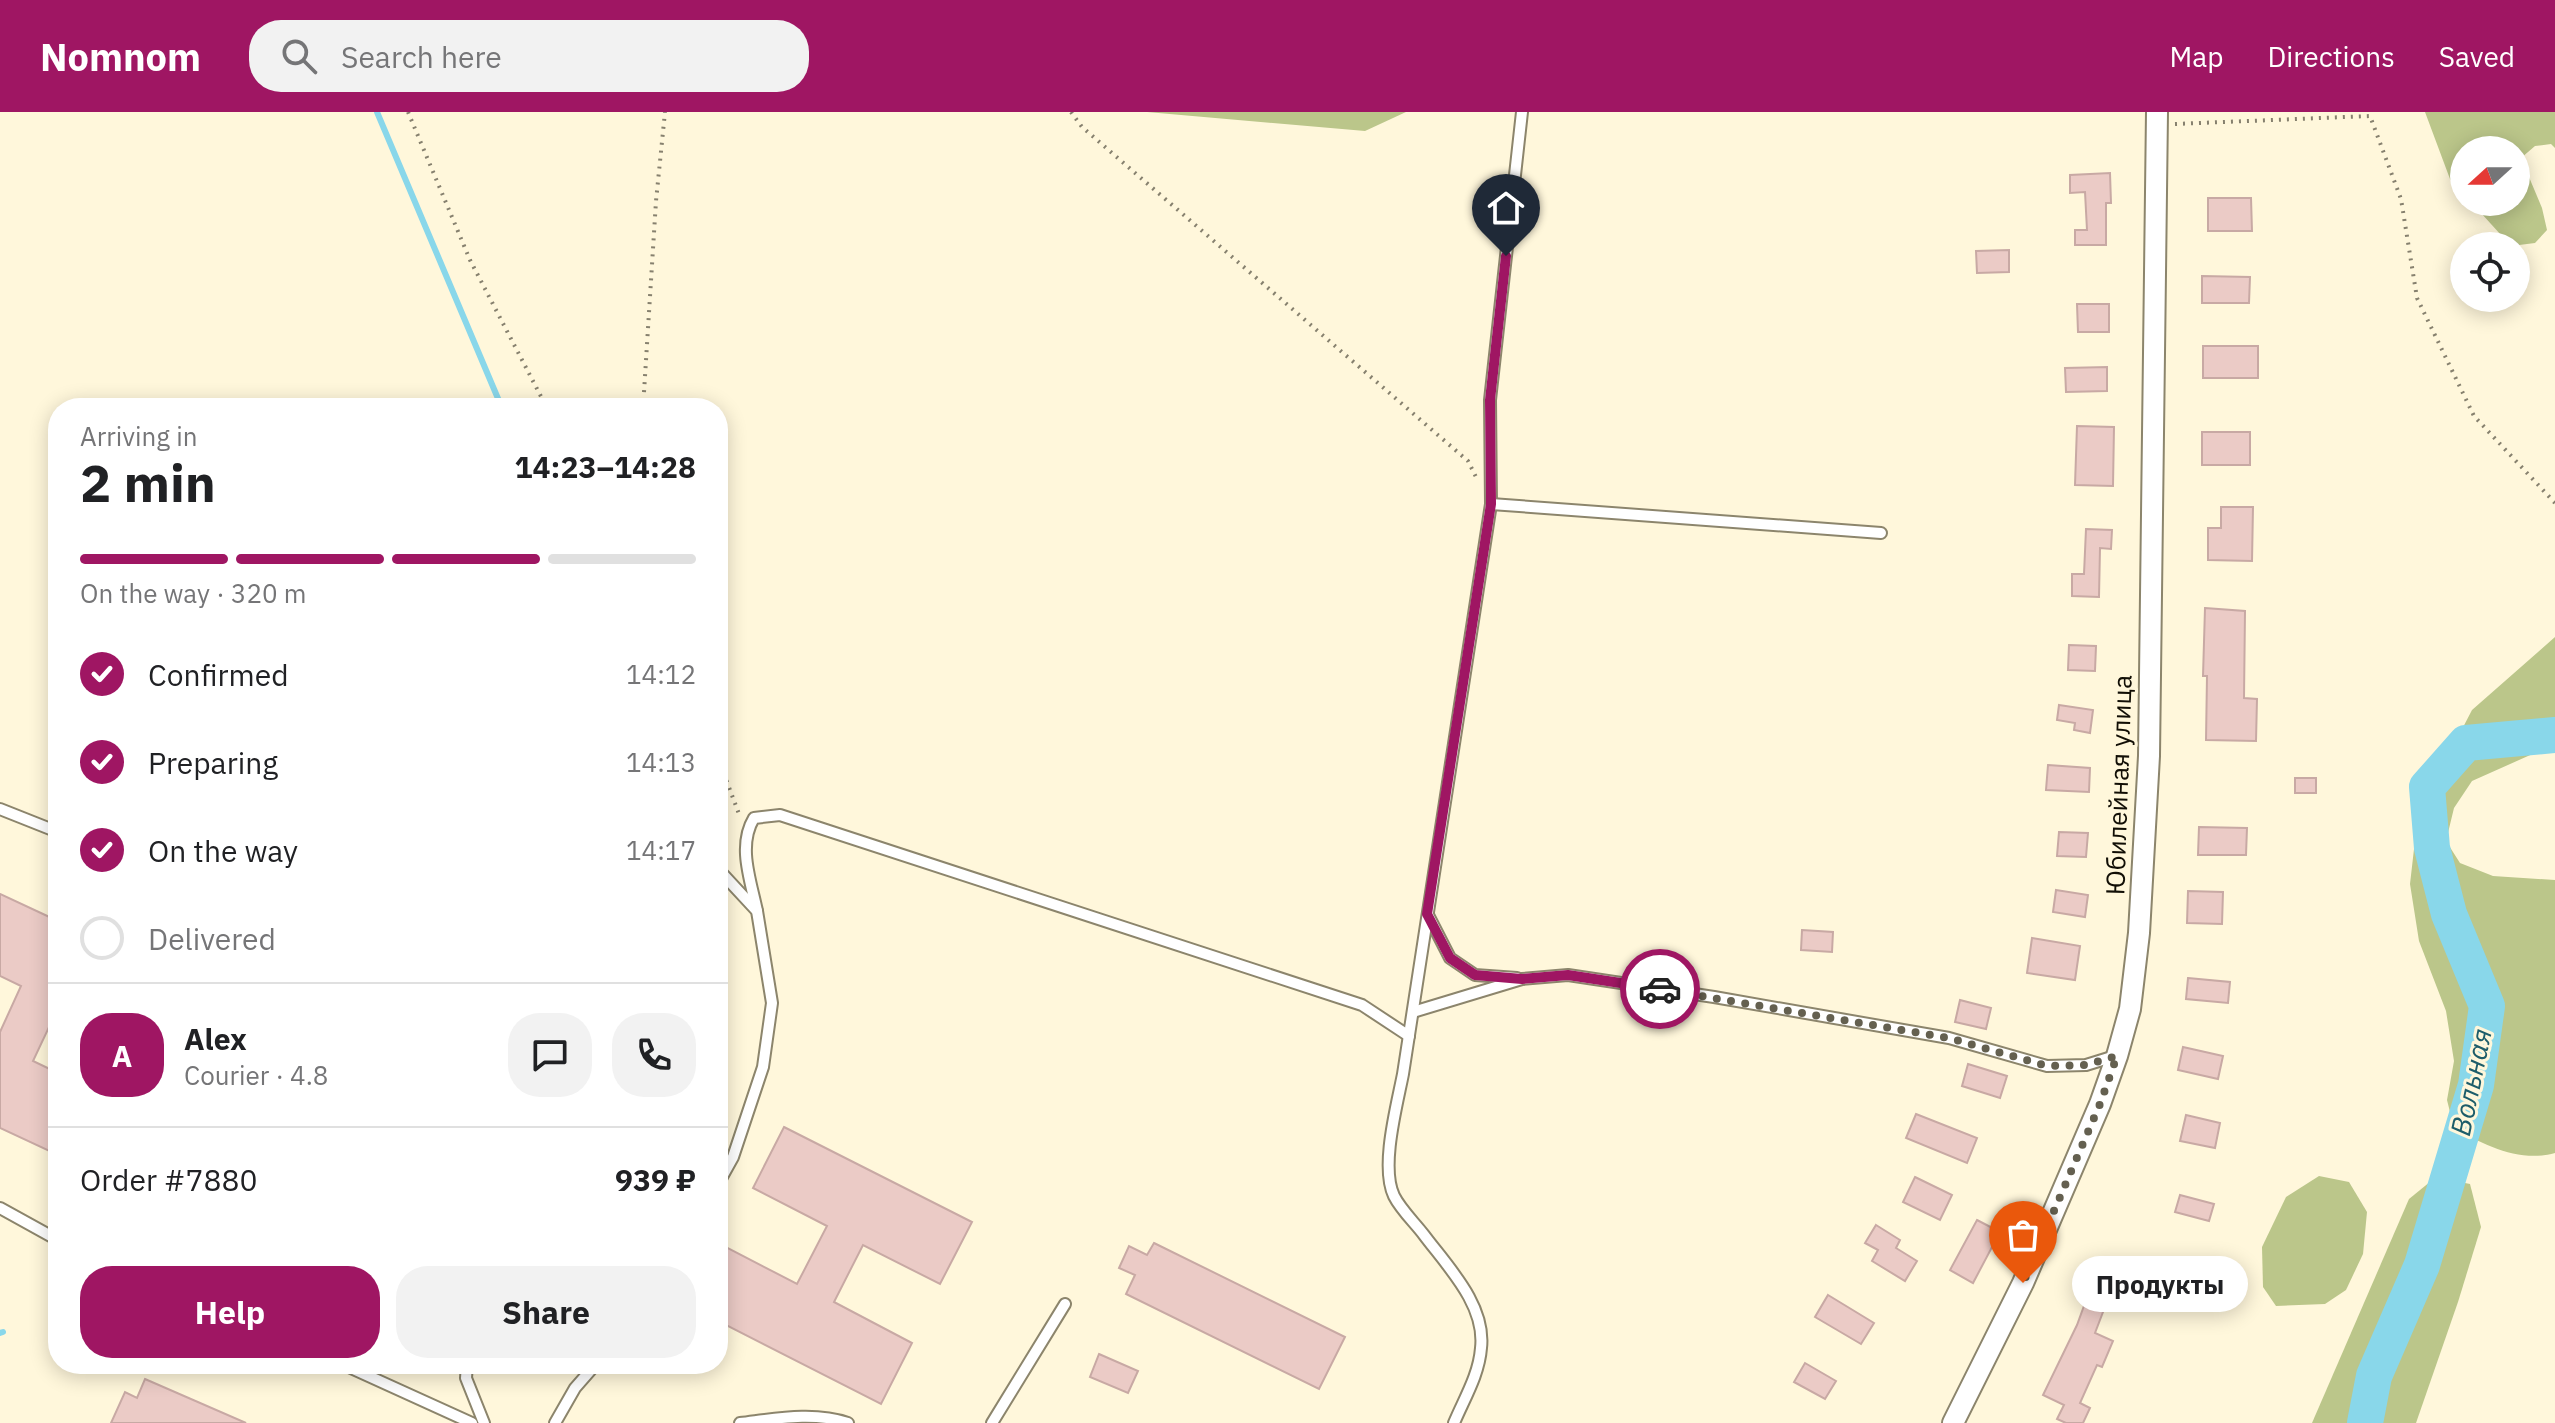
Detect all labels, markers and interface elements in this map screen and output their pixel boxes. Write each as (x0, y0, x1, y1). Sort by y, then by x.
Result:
search box (249, 20, 809, 92)
text: Nomnom (40, 32, 201, 81)
icon: search (277, 34, 321, 78)
text: Search here (341, 37, 502, 76)
text: Map (2169, 38, 2223, 75)
text: Directions (2267, 38, 2395, 75)
text: Saved (2439, 38, 2515, 75)
north arrow (2450, 136, 2530, 216)
map controls (2450, 136, 2530, 312)
pin (1472, 174, 1540, 256)
icon: home (1484, 186, 1528, 230)
button: locate (2450, 232, 2530, 312)
text: Arriving in (80, 419, 197, 453)
text: 14:23–14:28 (515, 447, 696, 486)
text: 2 min (80, 449, 216, 516)
text: On the way · 320 m (80, 576, 306, 610)
icon: check (80, 652, 124, 696)
text: Confirmed (148, 655, 289, 694)
text: 14:12 (626, 657, 696, 691)
street label: Юбилейная улица (2097, 674, 2139, 896)
icon: check (80, 740, 124, 784)
text: Preparing (148, 743, 278, 782)
text: 14:13 (626, 745, 696, 779)
icon: check (80, 828, 124, 872)
text: On the way (148, 831, 298, 870)
text: 14:17 (626, 833, 696, 867)
text: Delivered (148, 919, 276, 958)
courier (1620, 949, 1700, 1029)
icon: car (1638, 967, 1682, 1011)
button: chat (508, 1013, 592, 1097)
button: phone (612, 1013, 696, 1097)
text: Alex (184, 1019, 247, 1058)
water label: Вольная (2441, 1025, 2500, 1139)
text: A (112, 1036, 132, 1075)
text: Courier · 4.8 (184, 1058, 328, 1092)
text: Order #7880 (80, 1160, 257, 1199)
text: 939 ₽ (615, 1160, 696, 1199)
pin (1989, 1201, 2057, 1283)
icon: bag (2001, 1213, 2045, 1257)
callout: Продукты (2071, 1255, 2247, 1311)
button: Help (80, 1266, 380, 1358)
button: Share (396, 1266, 696, 1358)
text: Продукты (2096, 1267, 2224, 1301)

